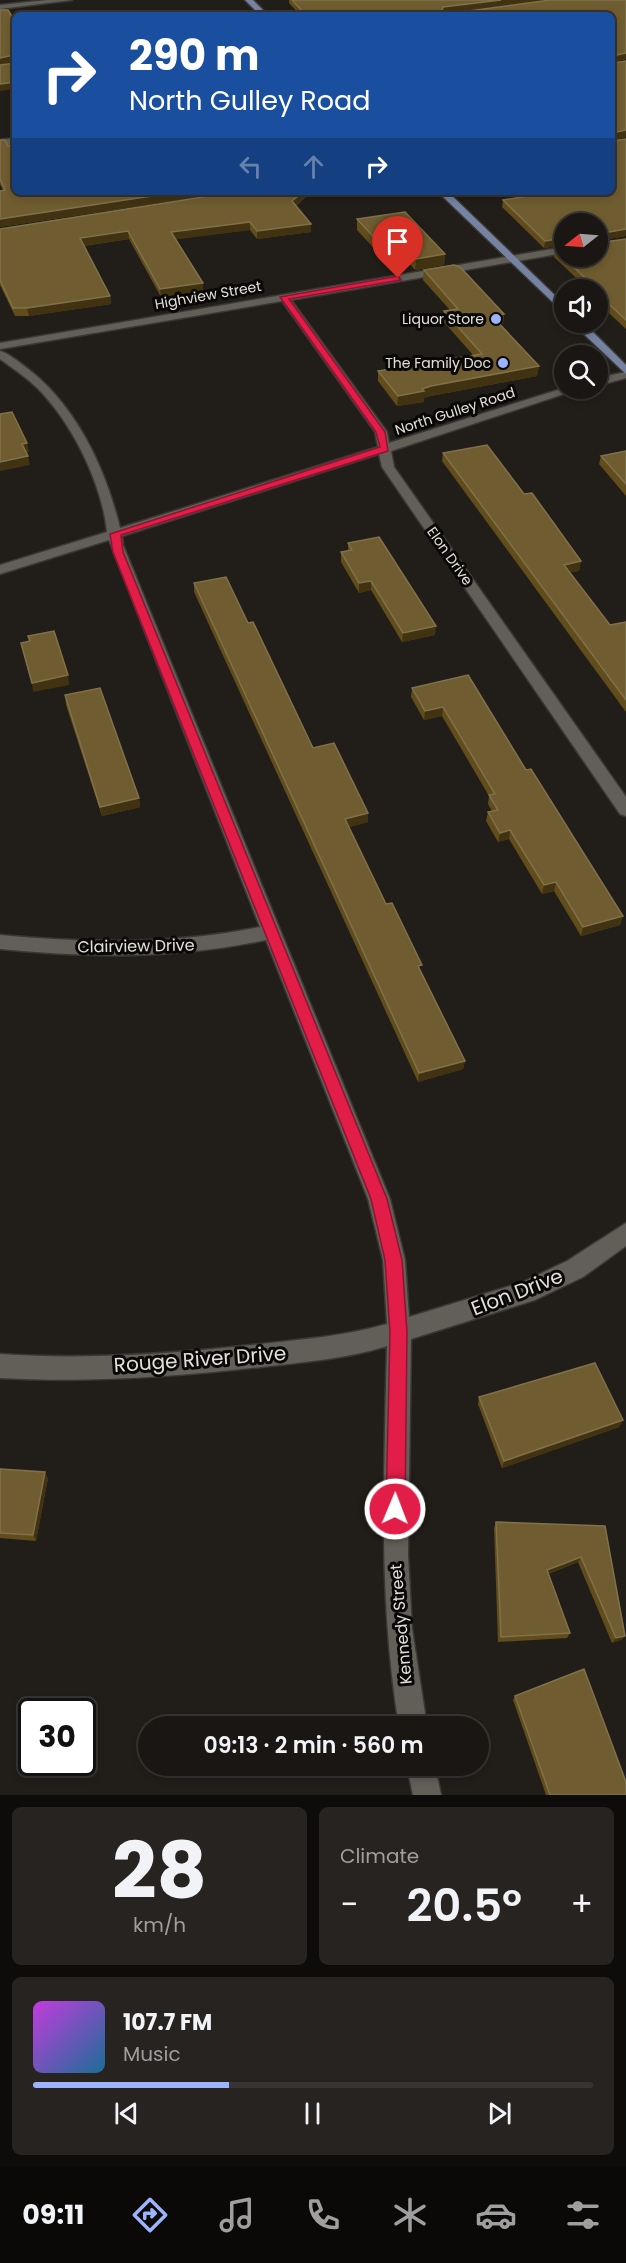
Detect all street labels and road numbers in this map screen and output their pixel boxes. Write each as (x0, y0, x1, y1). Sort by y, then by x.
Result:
street label: Highview Street (153, 276, 263, 314)
street label: North Gulley Road (392, 382, 518, 440)
street label: Elon Drive (422, 523, 478, 590)
street label: Clairview Drive (77, 933, 195, 959)
street label: Elon Drive (467, 1262, 567, 1322)
street label: Rouge River Drive (113, 1339, 287, 1379)
street label: Kennedy Street (384, 1563, 418, 1685)

